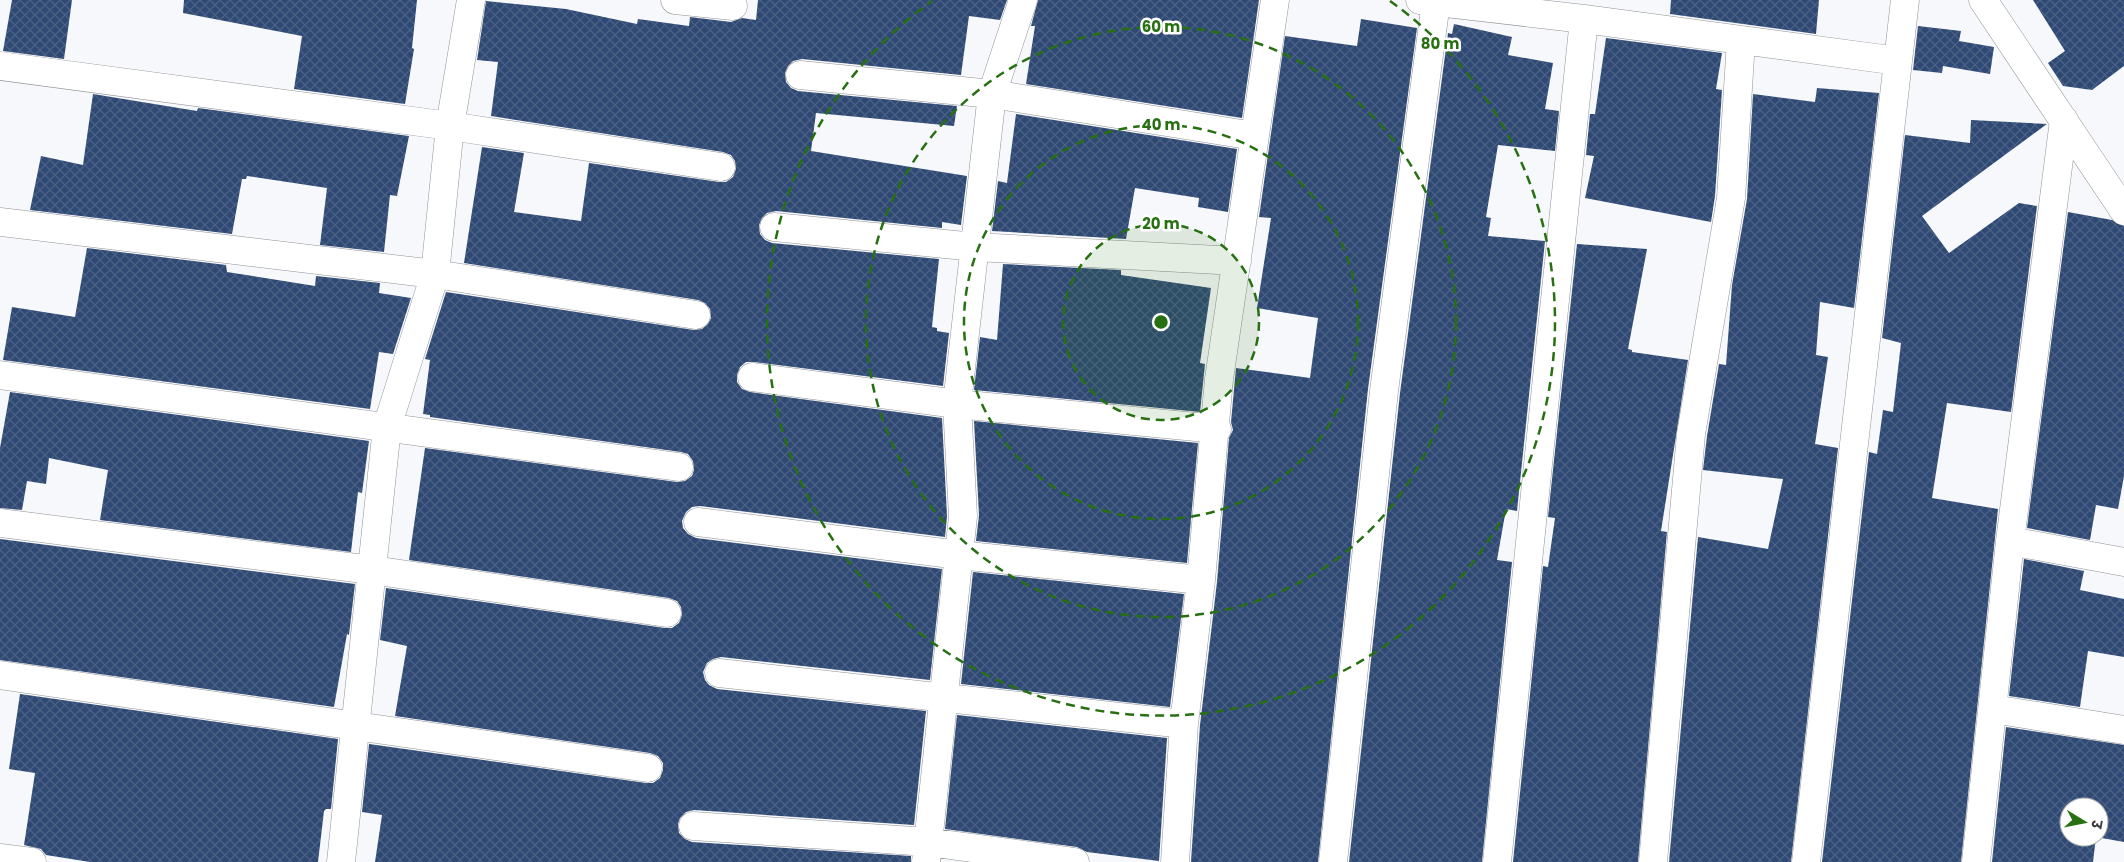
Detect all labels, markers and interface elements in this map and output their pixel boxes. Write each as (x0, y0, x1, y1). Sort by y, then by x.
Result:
text: 60 m (1142, 16, 1180, 37)
text: 80 m (1421, 33, 1459, 54)
text: 40 m (1141, 114, 1181, 135)
text: 20 m (1142, 213, 1180, 234)
centre of rings (1152, 313, 1170, 331)
north arrow (2059, 797, 2109, 847)
text: उ (2086, 818, 2108, 831)

